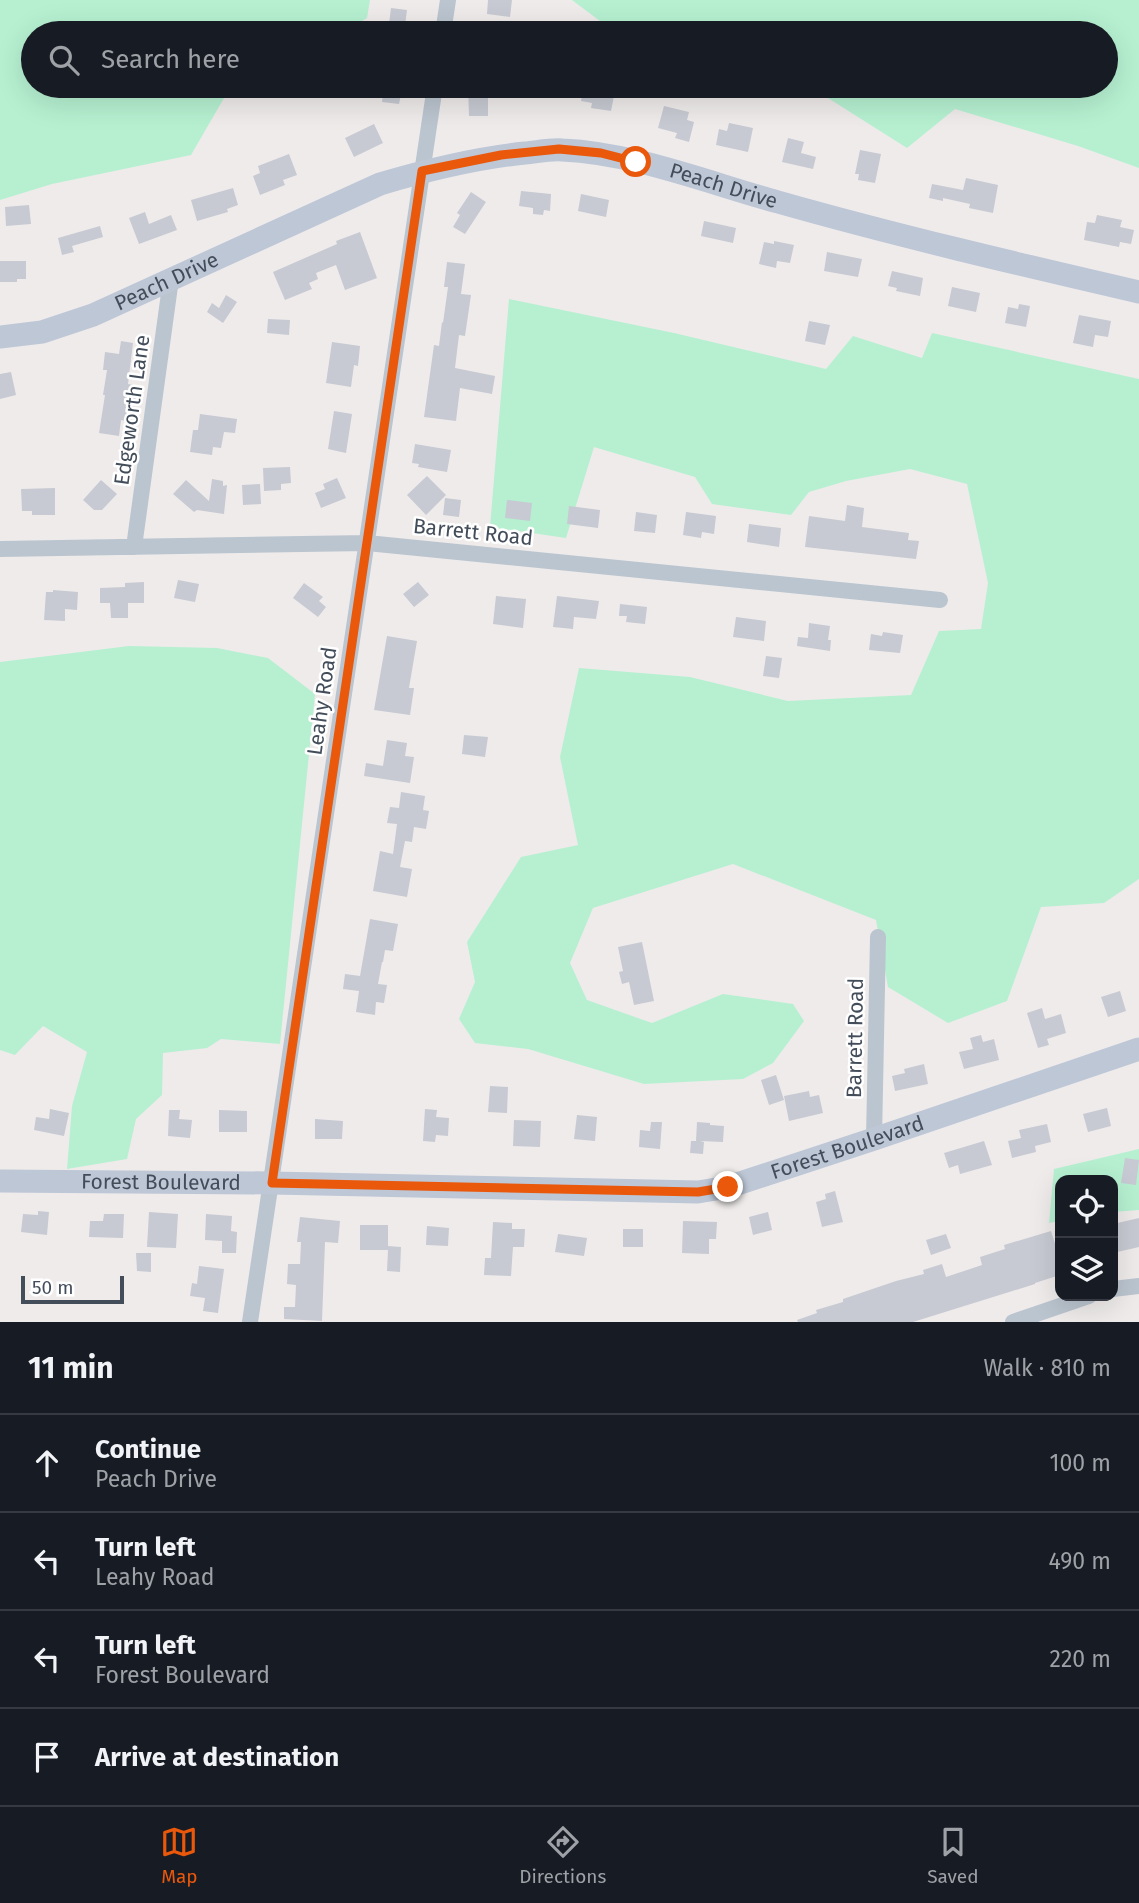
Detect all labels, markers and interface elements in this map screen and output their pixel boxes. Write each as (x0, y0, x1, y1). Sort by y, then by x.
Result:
search box (21, 21, 1118, 98)
icon: search (45, 41, 83, 79)
text: Search here (101, 44, 240, 75)
route start (620, 146, 651, 177)
street label: Peach Drive (666, 157, 781, 214)
street label: Peach Drive (111, 246, 223, 316)
street label: Edgeworth Lane (109, 333, 155, 487)
street label: Barrett Road (412, 513, 534, 551)
street label: Leahy Road (302, 645, 342, 757)
street label: Barrett Road (841, 978, 869, 1098)
street label: Forest Boulevard (767, 1110, 927, 1185)
street label: Forest Boulevard (81, 1169, 241, 1196)
route end (712, 1171, 743, 1202)
map controls (1055, 1175, 1118, 1301)
button: locate (1055, 1175, 1118, 1238)
button: layers (1055, 1238, 1118, 1301)
scale bar (21, 1273, 124, 1305)
text: 50 m (32, 1276, 73, 1299)
text: 11 min (28, 1350, 114, 1386)
text: Walk · 810 m (984, 1354, 1111, 1382)
text: Continue (95, 1434, 201, 1465)
icon: ahead (28, 1444, 66, 1482)
text: 100 m (1050, 1449, 1111, 1477)
text: Peach Drive (95, 1465, 217, 1493)
text: Turn left (95, 1532, 196, 1563)
icon: left (28, 1542, 66, 1580)
text: 490 m (1049, 1547, 1111, 1575)
text: Leahy Road (95, 1563, 214, 1591)
text: Turn left (95, 1630, 196, 1661)
icon: left (28, 1640, 66, 1678)
text: 220 m (1050, 1645, 1111, 1673)
text: Forest Boulevard (95, 1661, 270, 1689)
icon: arrive (28, 1738, 66, 1776)
text: Arrive at destination (95, 1742, 339, 1773)
tab: Map (160, 1823, 198, 1888)
tab: Directions (519, 1823, 606, 1888)
tab: Saved (927, 1823, 979, 1888)

